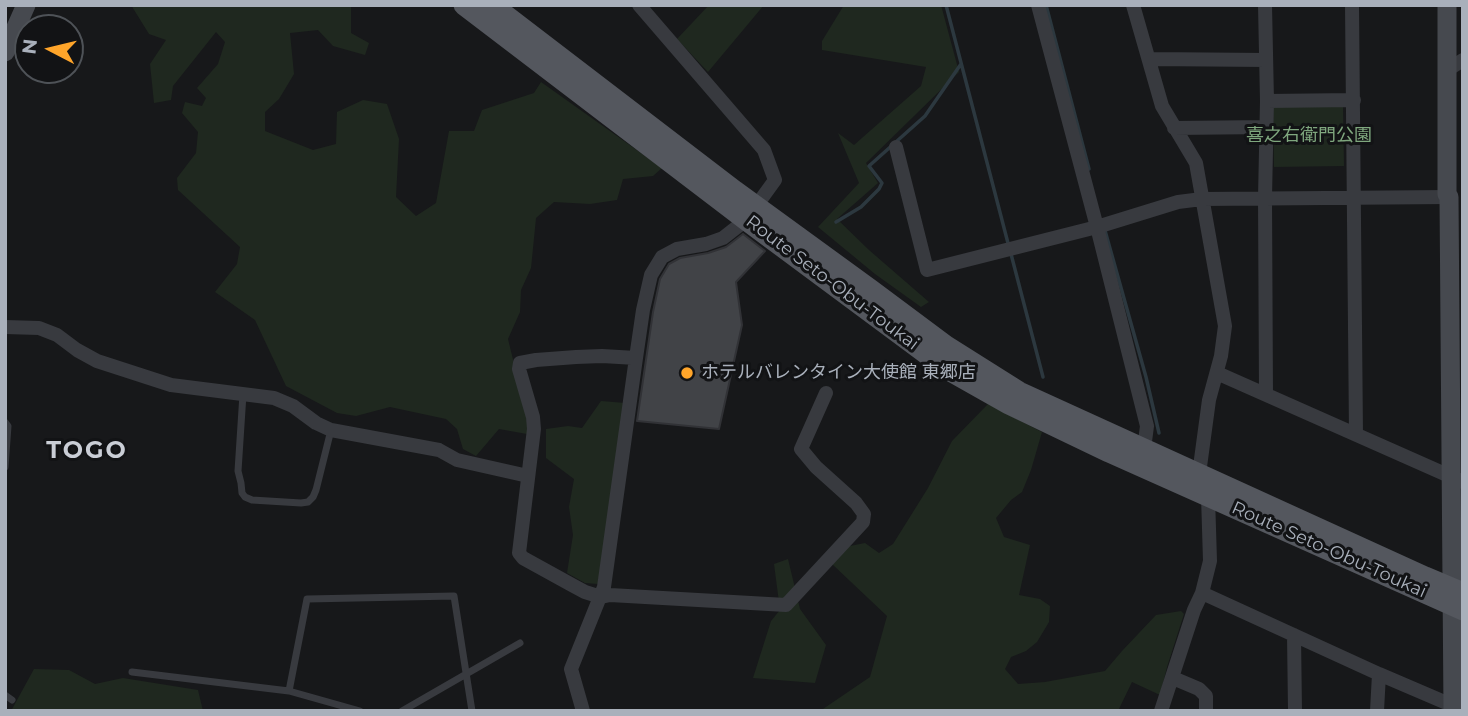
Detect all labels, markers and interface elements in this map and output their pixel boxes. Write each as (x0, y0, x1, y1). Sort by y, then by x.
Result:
north arrow (14, 14, 84, 84)
text: N (17, 38, 42, 56)
park label: 喜之右衛門公園 (1246, 125, 1372, 147)
street label: Route Seto-Obu-Toukai (741, 211, 923, 355)
place label: ホテルバレンタイン大使館 東郷店 (701, 362, 976, 384)
marker: ホテルバレンタイン大使館 東郷店 (679, 365, 695, 381)
district label: TOGO (47, 437, 127, 465)
street label: Route Seto-Obu-Toukai (1228, 497, 1430, 603)

